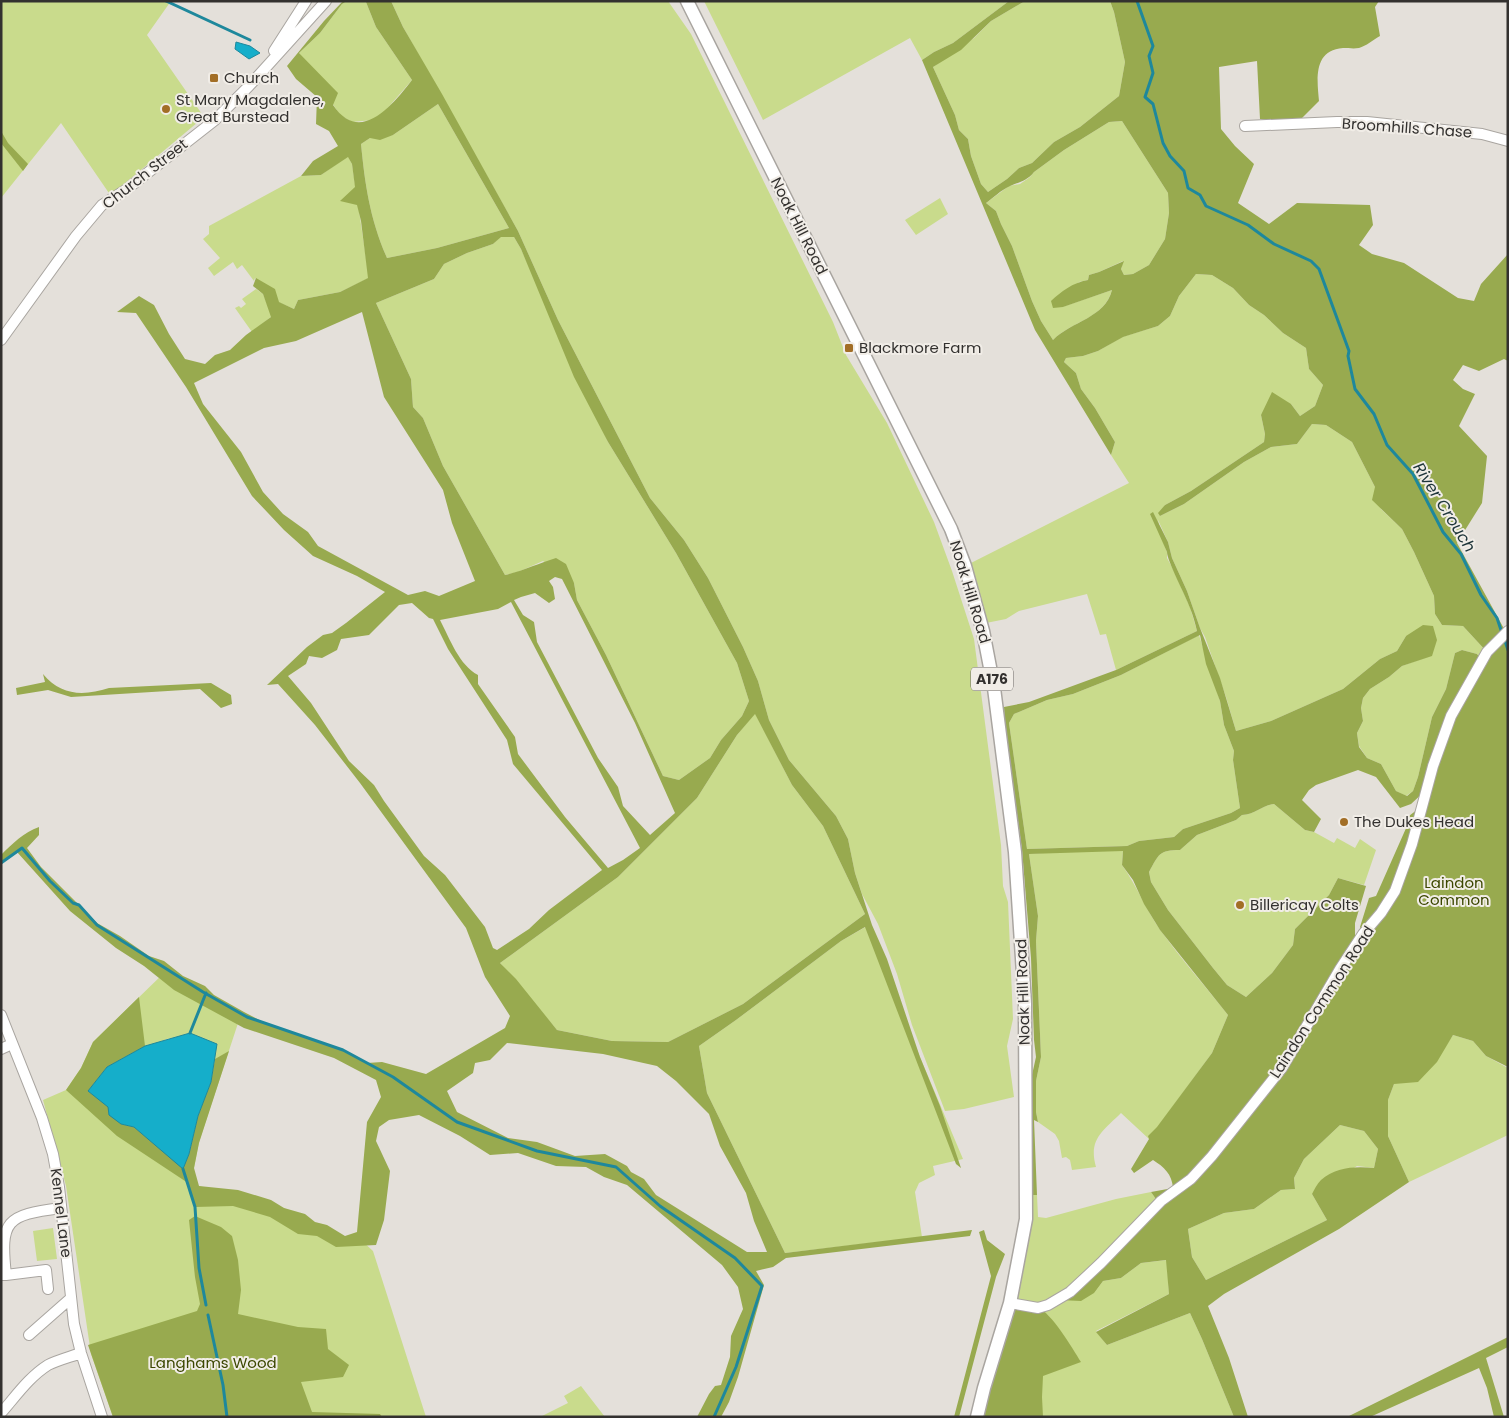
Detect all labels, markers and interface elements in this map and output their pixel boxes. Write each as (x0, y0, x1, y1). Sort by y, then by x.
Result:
place label: Church (224, 67, 279, 88)
marker: Church (208, 72, 220, 84)
place label: St Mary Magdalene, Great Burstead (176, 89, 324, 127)
marker: St Mary Magdalene, Great Burstead (160, 103, 172, 115)
street label: Broomhills Chase (1341, 112, 1473, 143)
street label: Church Street (98, 134, 192, 214)
street label: Noak Hill Road (766, 174, 833, 278)
place label: Blackmore Farm (859, 337, 982, 358)
marker: Blackmore Farm (843, 342, 855, 354)
water label: River Crouch (1408, 458, 1481, 557)
street label: Noak Hill Road (945, 538, 996, 646)
road number: A176 (971, 668, 1013, 691)
place label: The Dukes Head (1354, 811, 1474, 832)
marker: The Dukes Head (1338, 816, 1350, 828)
park label: Laindon Common (1418, 872, 1490, 910)
place label: Billericay Colts (1250, 894, 1359, 915)
marker: Billericay Colts (1234, 899, 1246, 911)
street label: Laindon Common Road (1264, 922, 1379, 1082)
street label: Noak Hill Road (1010, 938, 1035, 1046)
street label: Kennel Lane (46, 1167, 77, 1259)
park label: Langhams Wood (149, 1352, 277, 1373)

